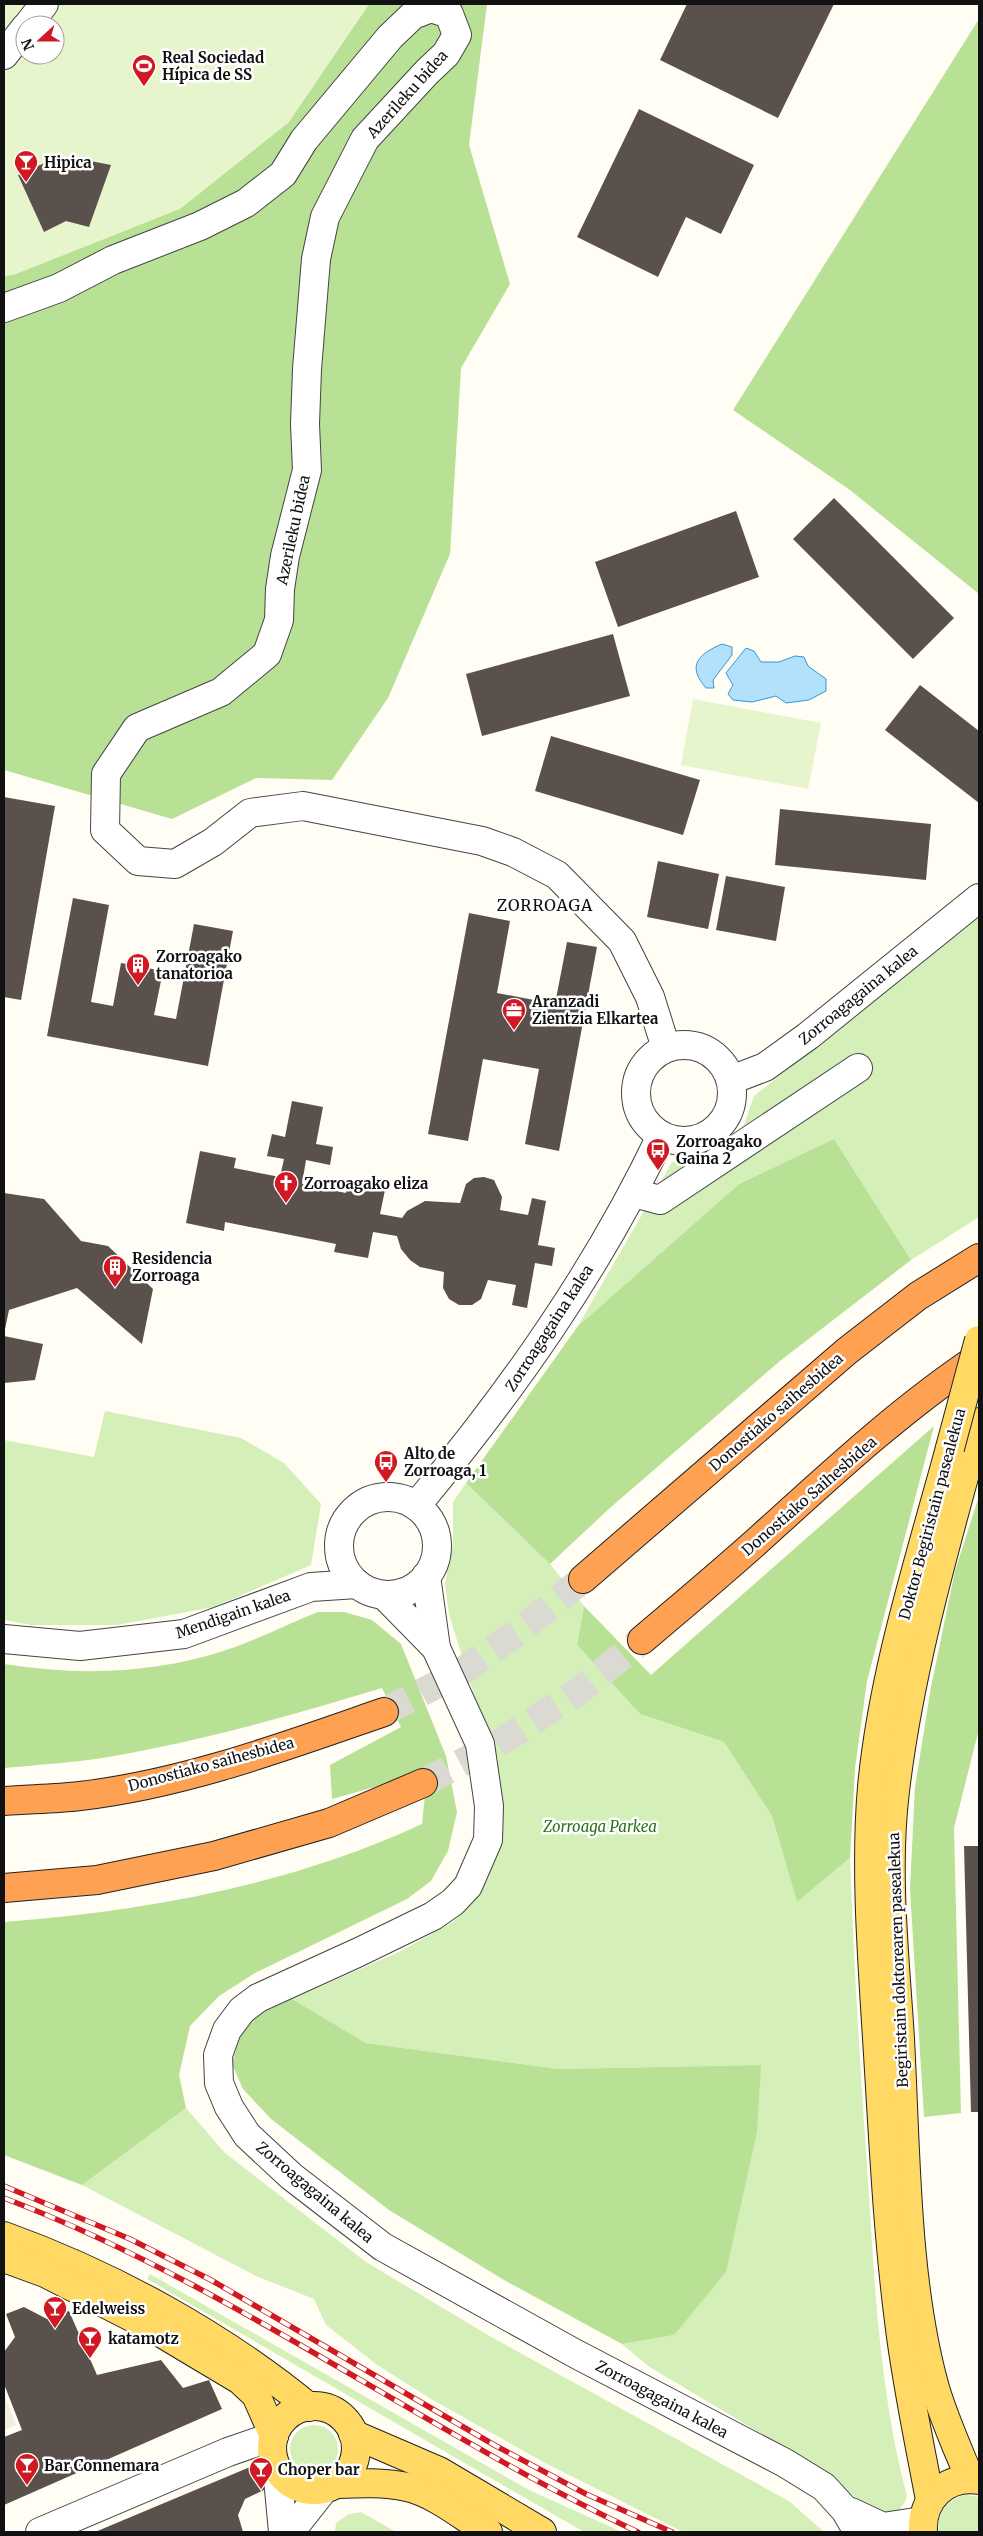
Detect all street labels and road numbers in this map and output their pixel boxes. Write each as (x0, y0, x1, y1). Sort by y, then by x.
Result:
street label: Azerileku bidea (362, 46, 452, 143)
street label: Azerileku bidea (272, 473, 314, 588)
street label: Zorroagagaina kalea (795, 941, 921, 1049)
street label: Zorroagagaina kalea (501, 1261, 597, 1395)
street label: Donostiako saihesbidea (705, 1349, 847, 1475)
street label: Doktor Begiristain pasealekua (895, 1406, 969, 1622)
street label: Donostiako Saihesbidea (738, 1432, 880, 1560)
street label: Mendigain kalea (173, 1585, 293, 1643)
street label: Donostiako saihesbidea (126, 1733, 296, 1795)
street label: Begiristain doktorearen pasealekua (884, 1832, 912, 2088)
street label: Zorroagagaina kalea (252, 2137, 378, 2247)
street label: Zorroagagaina kalea (593, 2356, 731, 2442)

